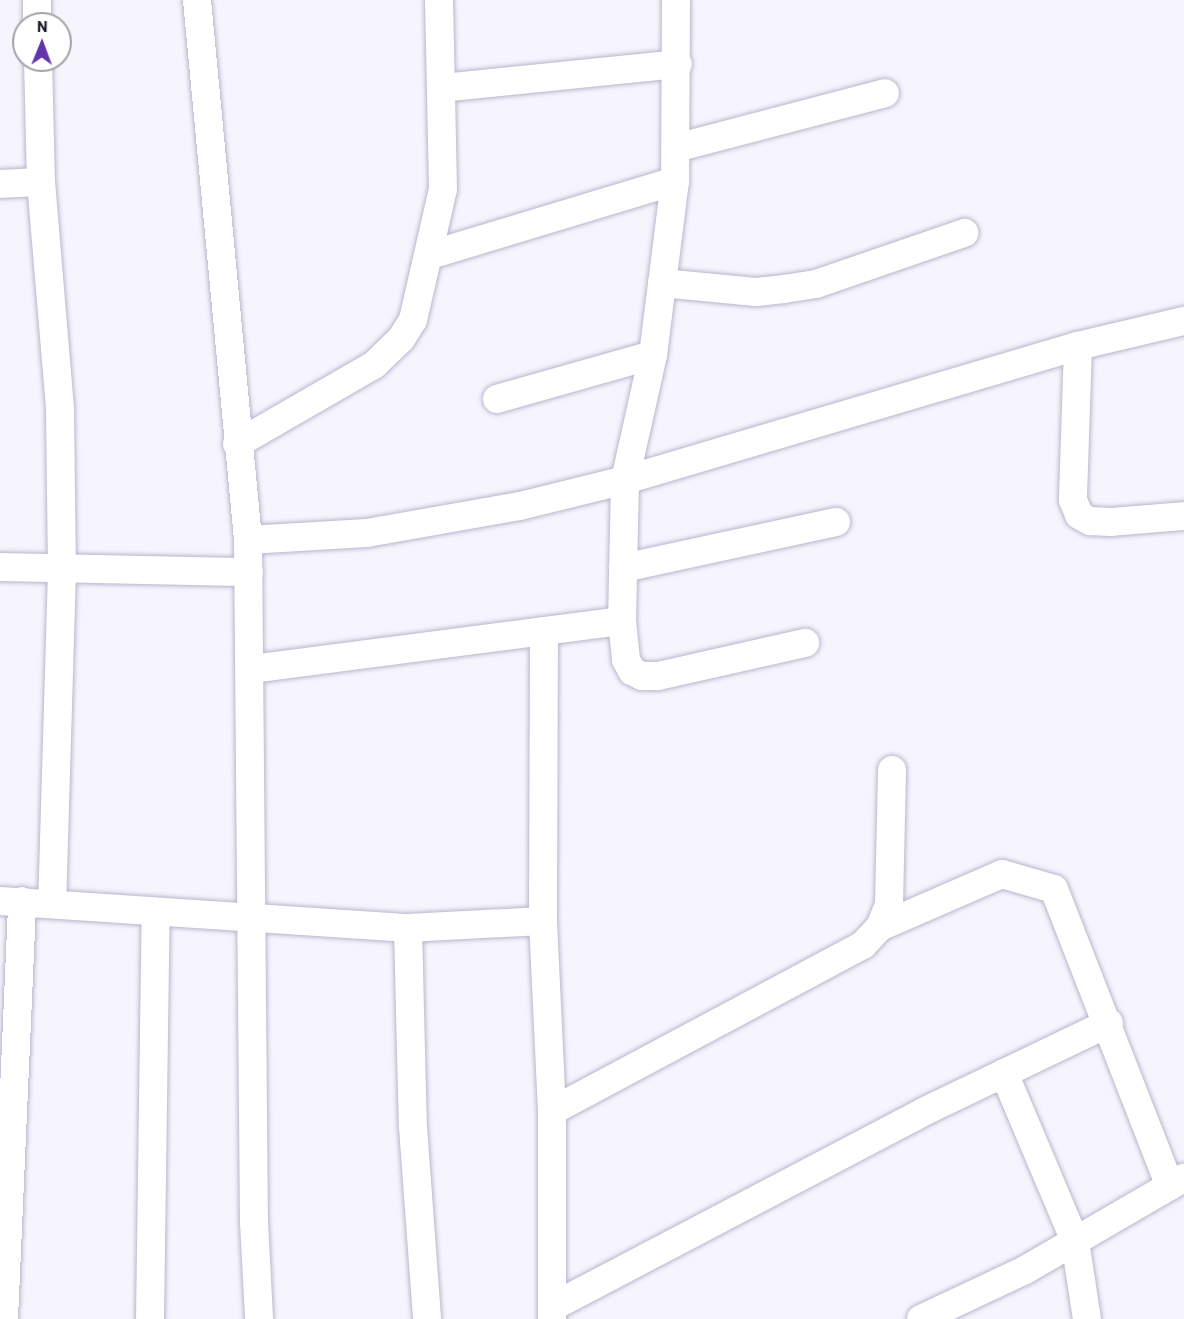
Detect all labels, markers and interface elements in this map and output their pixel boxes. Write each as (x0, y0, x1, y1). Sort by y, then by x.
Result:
north arrow (12, 12, 72, 72)
text: N (37, 16, 48, 35)

